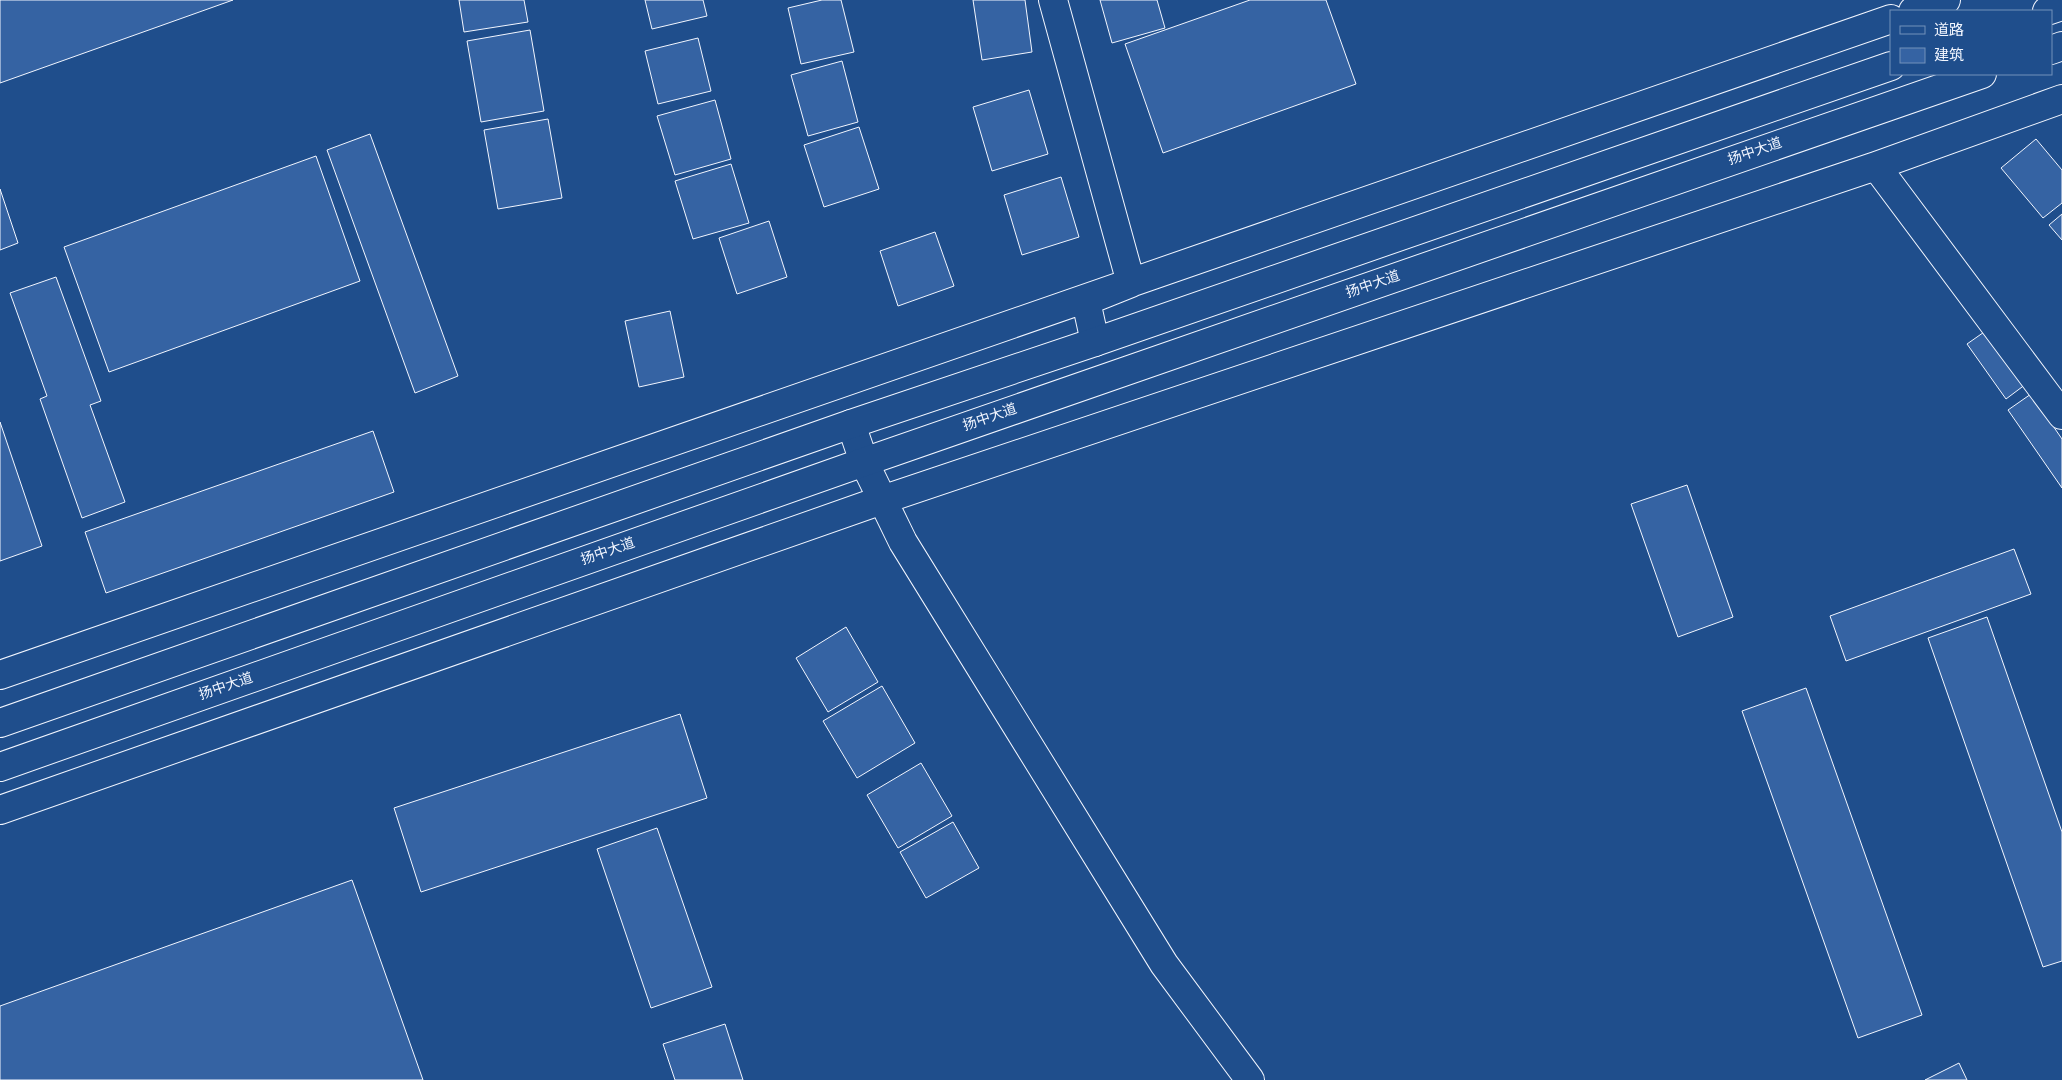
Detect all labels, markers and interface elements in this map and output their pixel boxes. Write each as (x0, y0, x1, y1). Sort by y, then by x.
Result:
legend (1890, 10, 2052, 75)
text: 道路 (1934, 22, 1964, 41)
text: 建筑 (1934, 47, 1964, 66)
street label: 扬中大道 (1726, 135, 1784, 169)
street label: 扬中大道 (1344, 268, 1402, 302)
street label: 扬中大道 (961, 401, 1019, 435)
street label: 扬中大道 (579, 535, 637, 569)
street label: 扬中大道 (197, 670, 255, 704)

